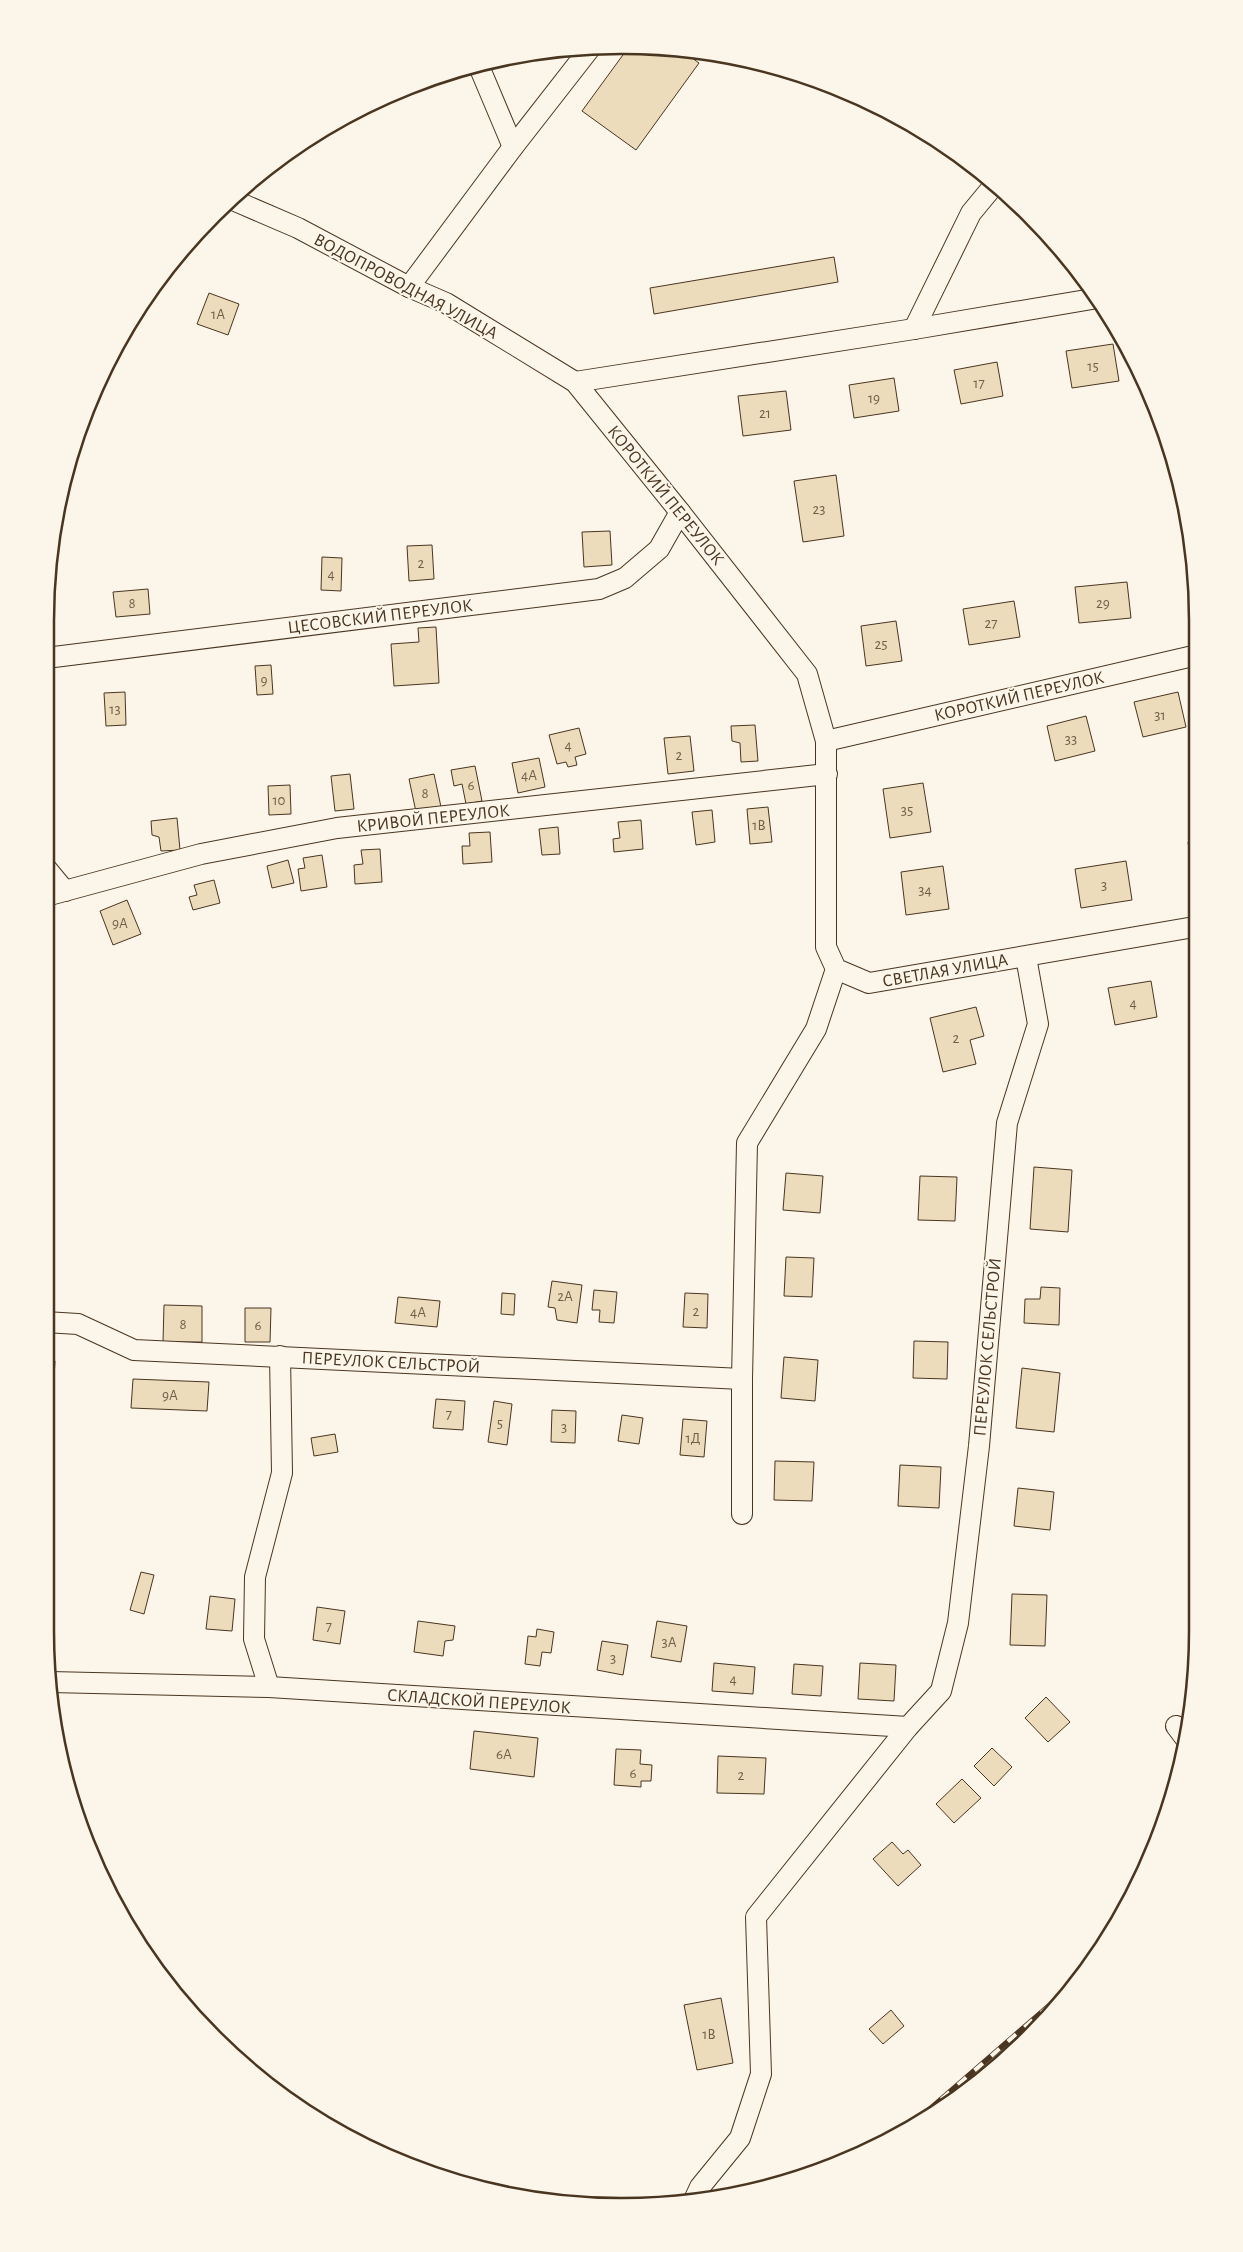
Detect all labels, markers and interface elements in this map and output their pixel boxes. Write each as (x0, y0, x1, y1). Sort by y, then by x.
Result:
street label: ВОДОПРОВОДНАЯ УЛИЦА (311, 231, 501, 343)
house number: 1А (211, 307, 225, 322)
house number: 15 (1087, 359, 1099, 374)
house number: 17 (973, 376, 985, 391)
house number: 19 (868, 391, 880, 406)
house number: 21 (759, 406, 771, 421)
street label: КОРОТКИЙ ПЕРЕУЛОК (604, 421, 729, 569)
house number: 23 (812, 502, 826, 517)
house number: 2 (418, 556, 425, 571)
house number: 4 (327, 567, 335, 582)
street label: ЦЕСОВСКИЙ ПЕРЕУЛОК (286, 595, 474, 637)
house number: 8 (128, 596, 136, 611)
house number: 29 (1096, 596, 1110, 611)
house number: 27 (984, 616, 998, 631)
house number: 25 (874, 637, 888, 652)
street label: КОРОТКИЙ ПЕРЕУЛОК (932, 667, 1106, 725)
house number: 9 (260, 673, 268, 688)
house number: 13 (109, 702, 121, 717)
house number: 31 (1154, 708, 1166, 723)
house number: 33 (1065, 732, 1077, 747)
house number: 4 (564, 738, 572, 753)
house number: 2 (676, 748, 683, 763)
house number: 4А (521, 768, 537, 783)
house number: 6 (467, 778, 475, 793)
house number: 8 (421, 786, 429, 801)
house number: 10 (272, 793, 286, 808)
street label: КРИВОЙ ПЕРЕУЛОК (355, 800, 511, 836)
house number: 35 (901, 803, 913, 818)
house number: 1В (752, 818, 766, 833)
house number: 3 (1101, 878, 1107, 893)
house number: 34 (918, 883, 932, 898)
house number: 9А (112, 916, 128, 931)
street label: СВЕТЛАЯ УЛИЦА (881, 951, 1010, 991)
house number: 4 (1129, 996, 1137, 1011)
house number: 2 (953, 1031, 960, 1046)
street label: ПЕРЕУЛОК СЕЛЬСТРОЙ (969, 1257, 1005, 1437)
house number: 2А (557, 1289, 573, 1304)
house number: 2 (693, 1304, 700, 1319)
house number: 4А (410, 1305, 426, 1320)
house number: 8 (179, 1317, 187, 1332)
house number: 6 (254, 1318, 262, 1333)
street label: ПЕРЕУЛОК СЕЛЬСТРОЙ (301, 1347, 481, 1377)
house number: 9А (162, 1388, 178, 1403)
house number: 7 (446, 1407, 452, 1422)
house number: 5 (497, 1416, 503, 1431)
house number: 3 (561, 1420, 567, 1435)
house number: 1Д (686, 1431, 701, 1446)
house number: 7 (326, 1619, 332, 1634)
house number: 3А (661, 1635, 677, 1650)
house number: 3 (610, 1651, 616, 1666)
house number: 4 (729, 1672, 737, 1687)
street label: СКЛАДСКОЙ ПЕРЕУЛОК (386, 1685, 572, 1717)
house number: 6А (496, 1747, 512, 1762)
house number: 6 (629, 1766, 637, 1781)
house number: 2 (738, 1768, 745, 1783)
house number: 1В (702, 2027, 716, 2042)

